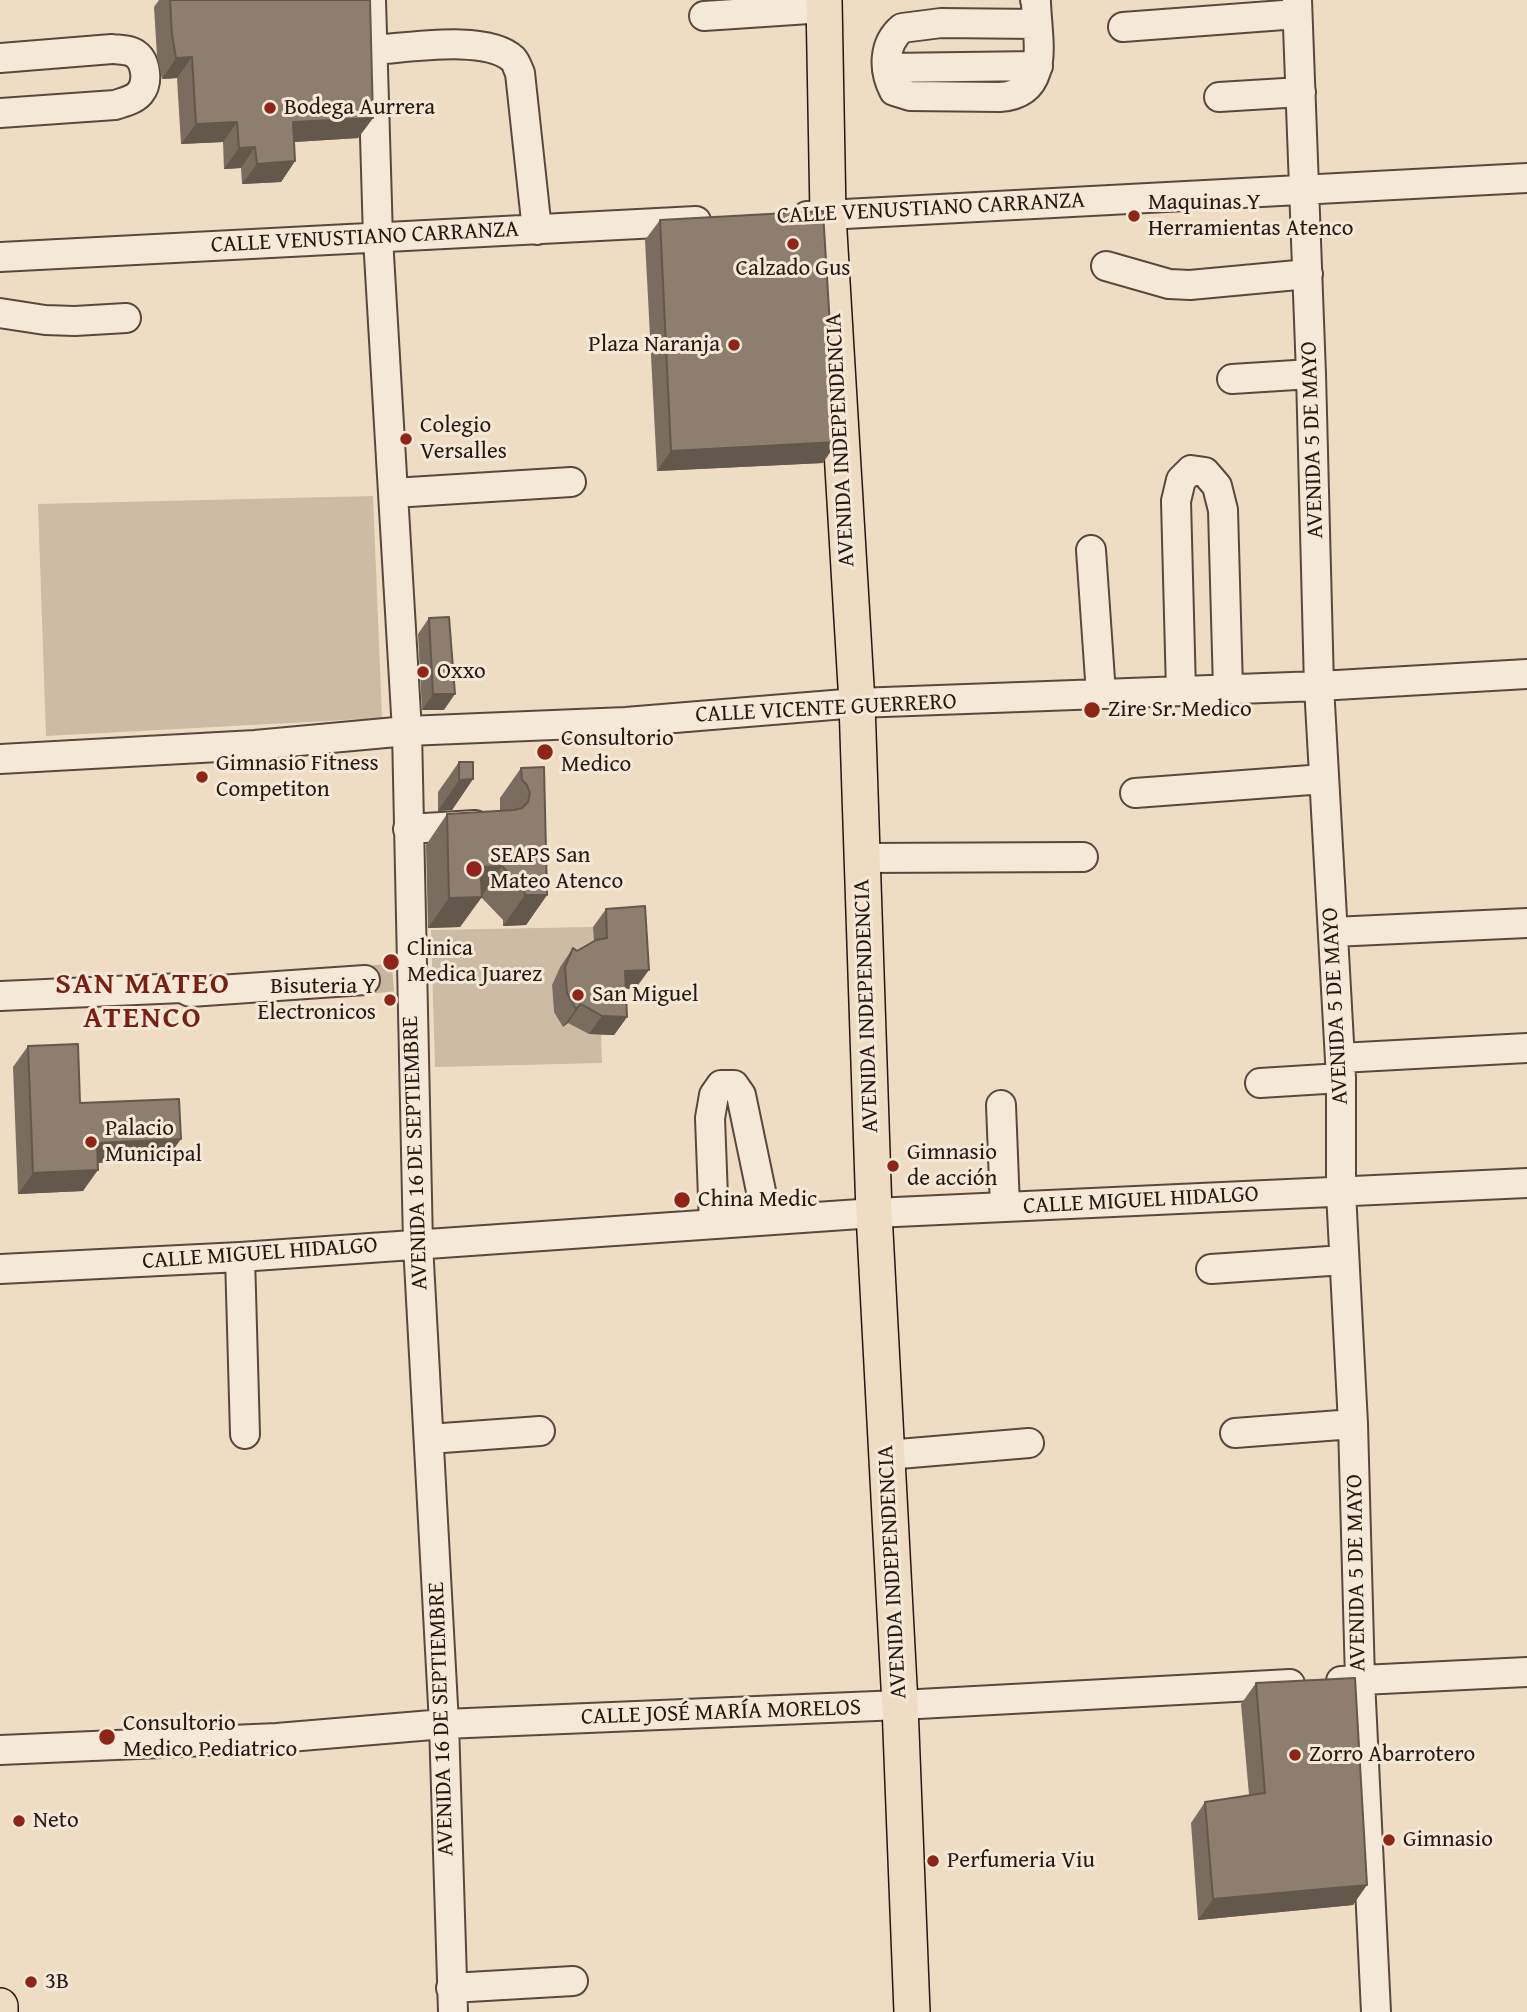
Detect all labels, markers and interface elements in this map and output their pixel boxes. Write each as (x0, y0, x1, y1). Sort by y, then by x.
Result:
place label: Bodega Aurrera (284, 94, 435, 122)
marker: Bodega Aurrera (262, 100, 278, 116)
street label: CALLE VENUSTIANO CARRANZA (776, 187, 1086, 231)
place label: Maquinas Y Herramientas Atenco (1148, 189, 1354, 243)
marker: Maquinas Y Herramientas Atenco (1126, 208, 1142, 224)
street label: CALLE VENUSTIANO CARRANZA (210, 216, 520, 260)
marker: Calzado Gus (785, 236, 801, 252)
place label: Calzado Gus (736, 255, 850, 283)
street label: AVENIDA INDEPENDENCIA (821, 312, 861, 568)
place label: Plaza Naranja (588, 331, 720, 359)
marker: Plaza Naranja (726, 337, 742, 353)
street label: AVENIDA 5 DE MAYO (1296, 341, 1330, 539)
place label: Colegio Versalles (420, 412, 507, 466)
marker: Colegio Versalles (398, 431, 414, 447)
place label: Oxxo (437, 658, 486, 686)
marker: Oxxo (415, 664, 431, 680)
street label: CALLE VICENTE GUERRERO (695, 688, 957, 730)
place label: Zire Sr. Medico (1108, 696, 1252, 724)
marker: Zire Sr. Medico (1082, 700, 1102, 720)
place label: Consultorio Medico (561, 725, 674, 779)
marker: Consultorio Medico (535, 742, 555, 762)
place label: Gimnasio Fitness Competiton (216, 750, 379, 804)
marker: Gimnasio Fitness Competiton (194, 769, 210, 785)
place label: SEAPS San Mateo Atenco (490, 842, 623, 896)
marker: SEAPS San Mateo Atenco (464, 859, 484, 879)
street label: AVENIDA INDEPENDENCIA (849, 878, 885, 1134)
street label: AVENIDA 5 DE MAYO (1317, 907, 1355, 1105)
place label: Clinica Medica Juarez (407, 935, 542, 989)
marker: Clinica Medica Juarez (381, 952, 401, 972)
district label: SAN MATEO ATENCO (56, 967, 230, 1038)
place label: Bisuteria Y Electronicos (257, 973, 376, 1027)
place label: San Miguel (592, 981, 699, 1009)
marker: San Miguel (570, 987, 586, 1003)
marker: Bisuteria Y Electronicos (382, 992, 398, 1008)
street label: AVENIDA 16 DE SEPTIEMBRE (397, 1015, 435, 1291)
place label: Palacio Municipal (105, 1115, 202, 1169)
marker: Palacio Municipal (83, 1134, 99, 1150)
place label: Gimnasio de acción (907, 1139, 998, 1193)
marker: Gimnasio de acción (885, 1158, 901, 1174)
street label: CALLE MIGUEL HIDALGO (1023, 1181, 1259, 1221)
place label: China Medic (698, 1186, 817, 1214)
marker: China Medic (672, 1190, 692, 1210)
street label: CALLE MIGUEL HIDALGO (141, 1232, 379, 1276)
street label: AVENIDA INDEPENDENCIA (873, 1444, 913, 1700)
street label: AVENIDA 5 DE MAYO (1341, 1474, 1373, 1672)
street label: AVENIDA 16 DE SEPTIEMBRE (423, 1581, 461, 1857)
street label: CALLE JOSÉ MARÍA MORELOS (580, 1694, 862, 1732)
place label: Consultorio Medico Pediatrico (123, 1710, 297, 1764)
marker: Consultorio Medico Pediatrico (97, 1727, 117, 1747)
place label: Zorro Abarrotero (1309, 1741, 1475, 1769)
marker: Zorro Abarrotero (1287, 1747, 1303, 1763)
place label: Neto (33, 1807, 79, 1835)
marker: Neto (11, 1813, 27, 1829)
place label: Gimnasio (1403, 1826, 1493, 1854)
marker: Gimnasio (1381, 1832, 1397, 1848)
place label: Perfumeria Viu (947, 1847, 1095, 1875)
marker: Perfumeria Viu (925, 1853, 941, 1869)
place label: 3B (45, 1968, 69, 1996)
marker: 3B (23, 1974, 39, 1990)

